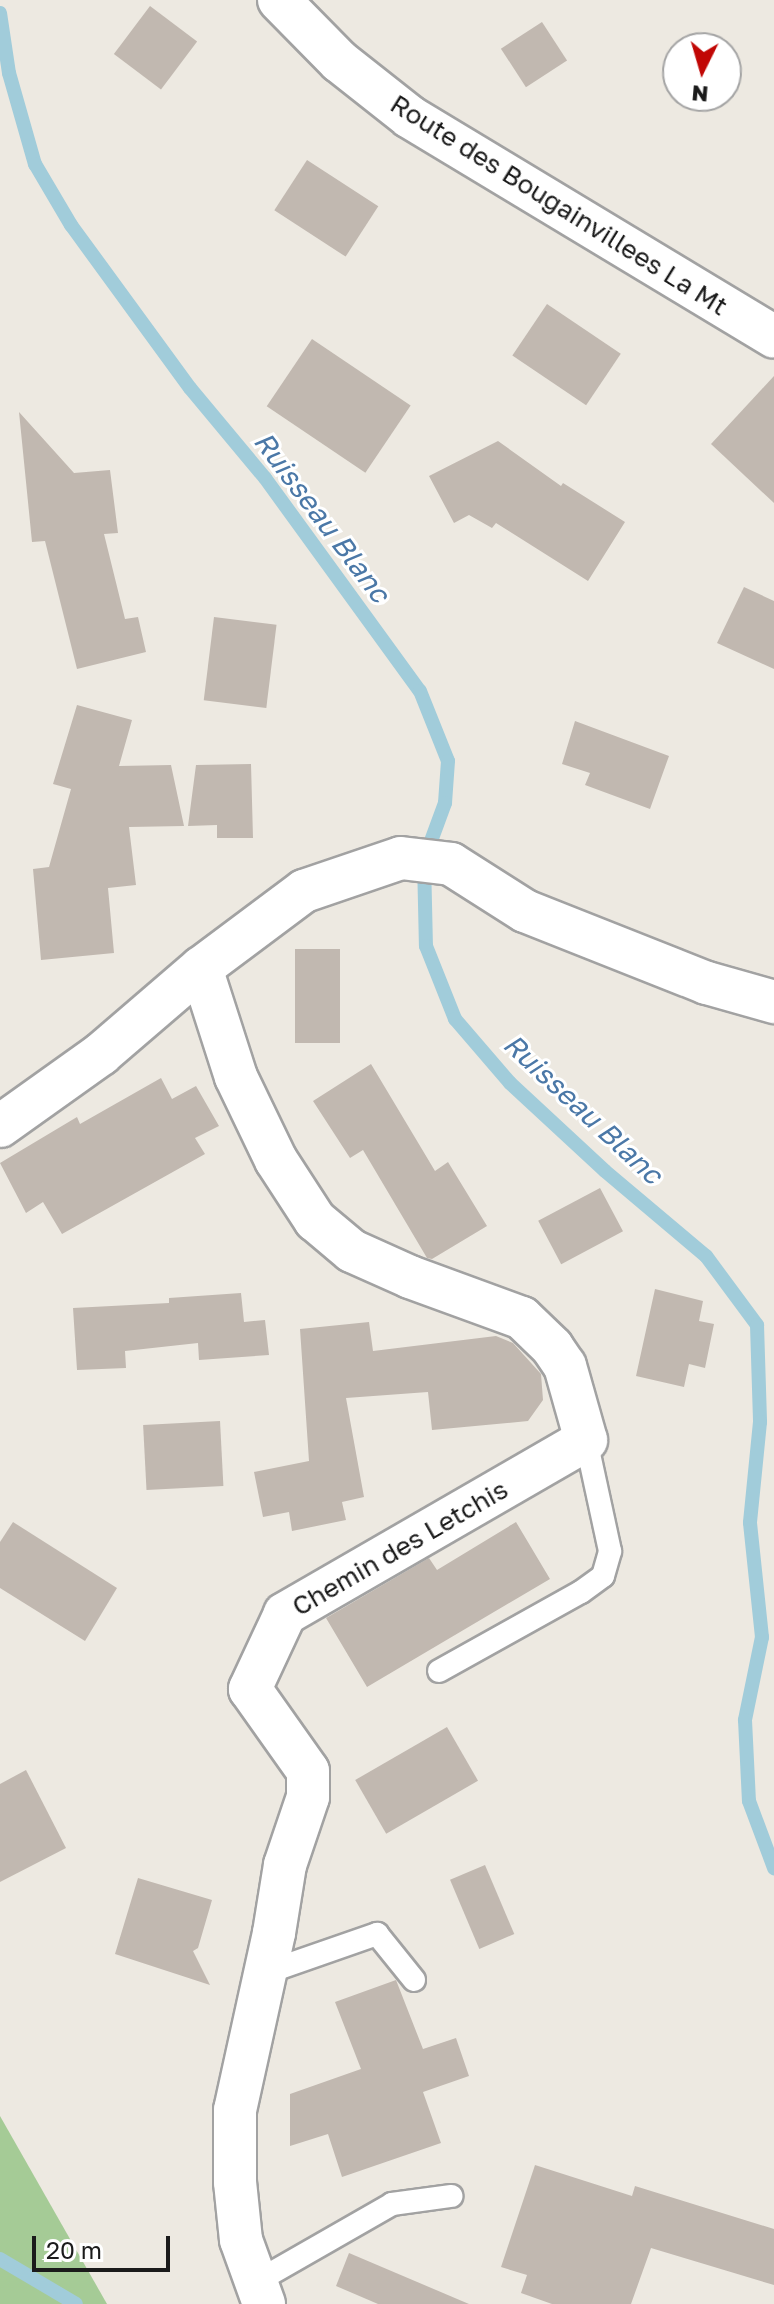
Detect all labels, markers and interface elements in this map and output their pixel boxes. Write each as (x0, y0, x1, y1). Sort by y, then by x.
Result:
north arrow (662, 32, 742, 112)
text: N (691, 80, 710, 109)
street label: Route des Bougainvillees La Mt (385, 88, 733, 322)
water label: Ruisseau Blanc (247, 425, 397, 609)
water label: Ruisseau Blanc (497, 1027, 669, 1191)
street label: Chemin des Letchis (287, 1474, 513, 1622)
scale bar (36, 2220, 174, 2270)
text: 20 m (46, 2235, 102, 2264)

